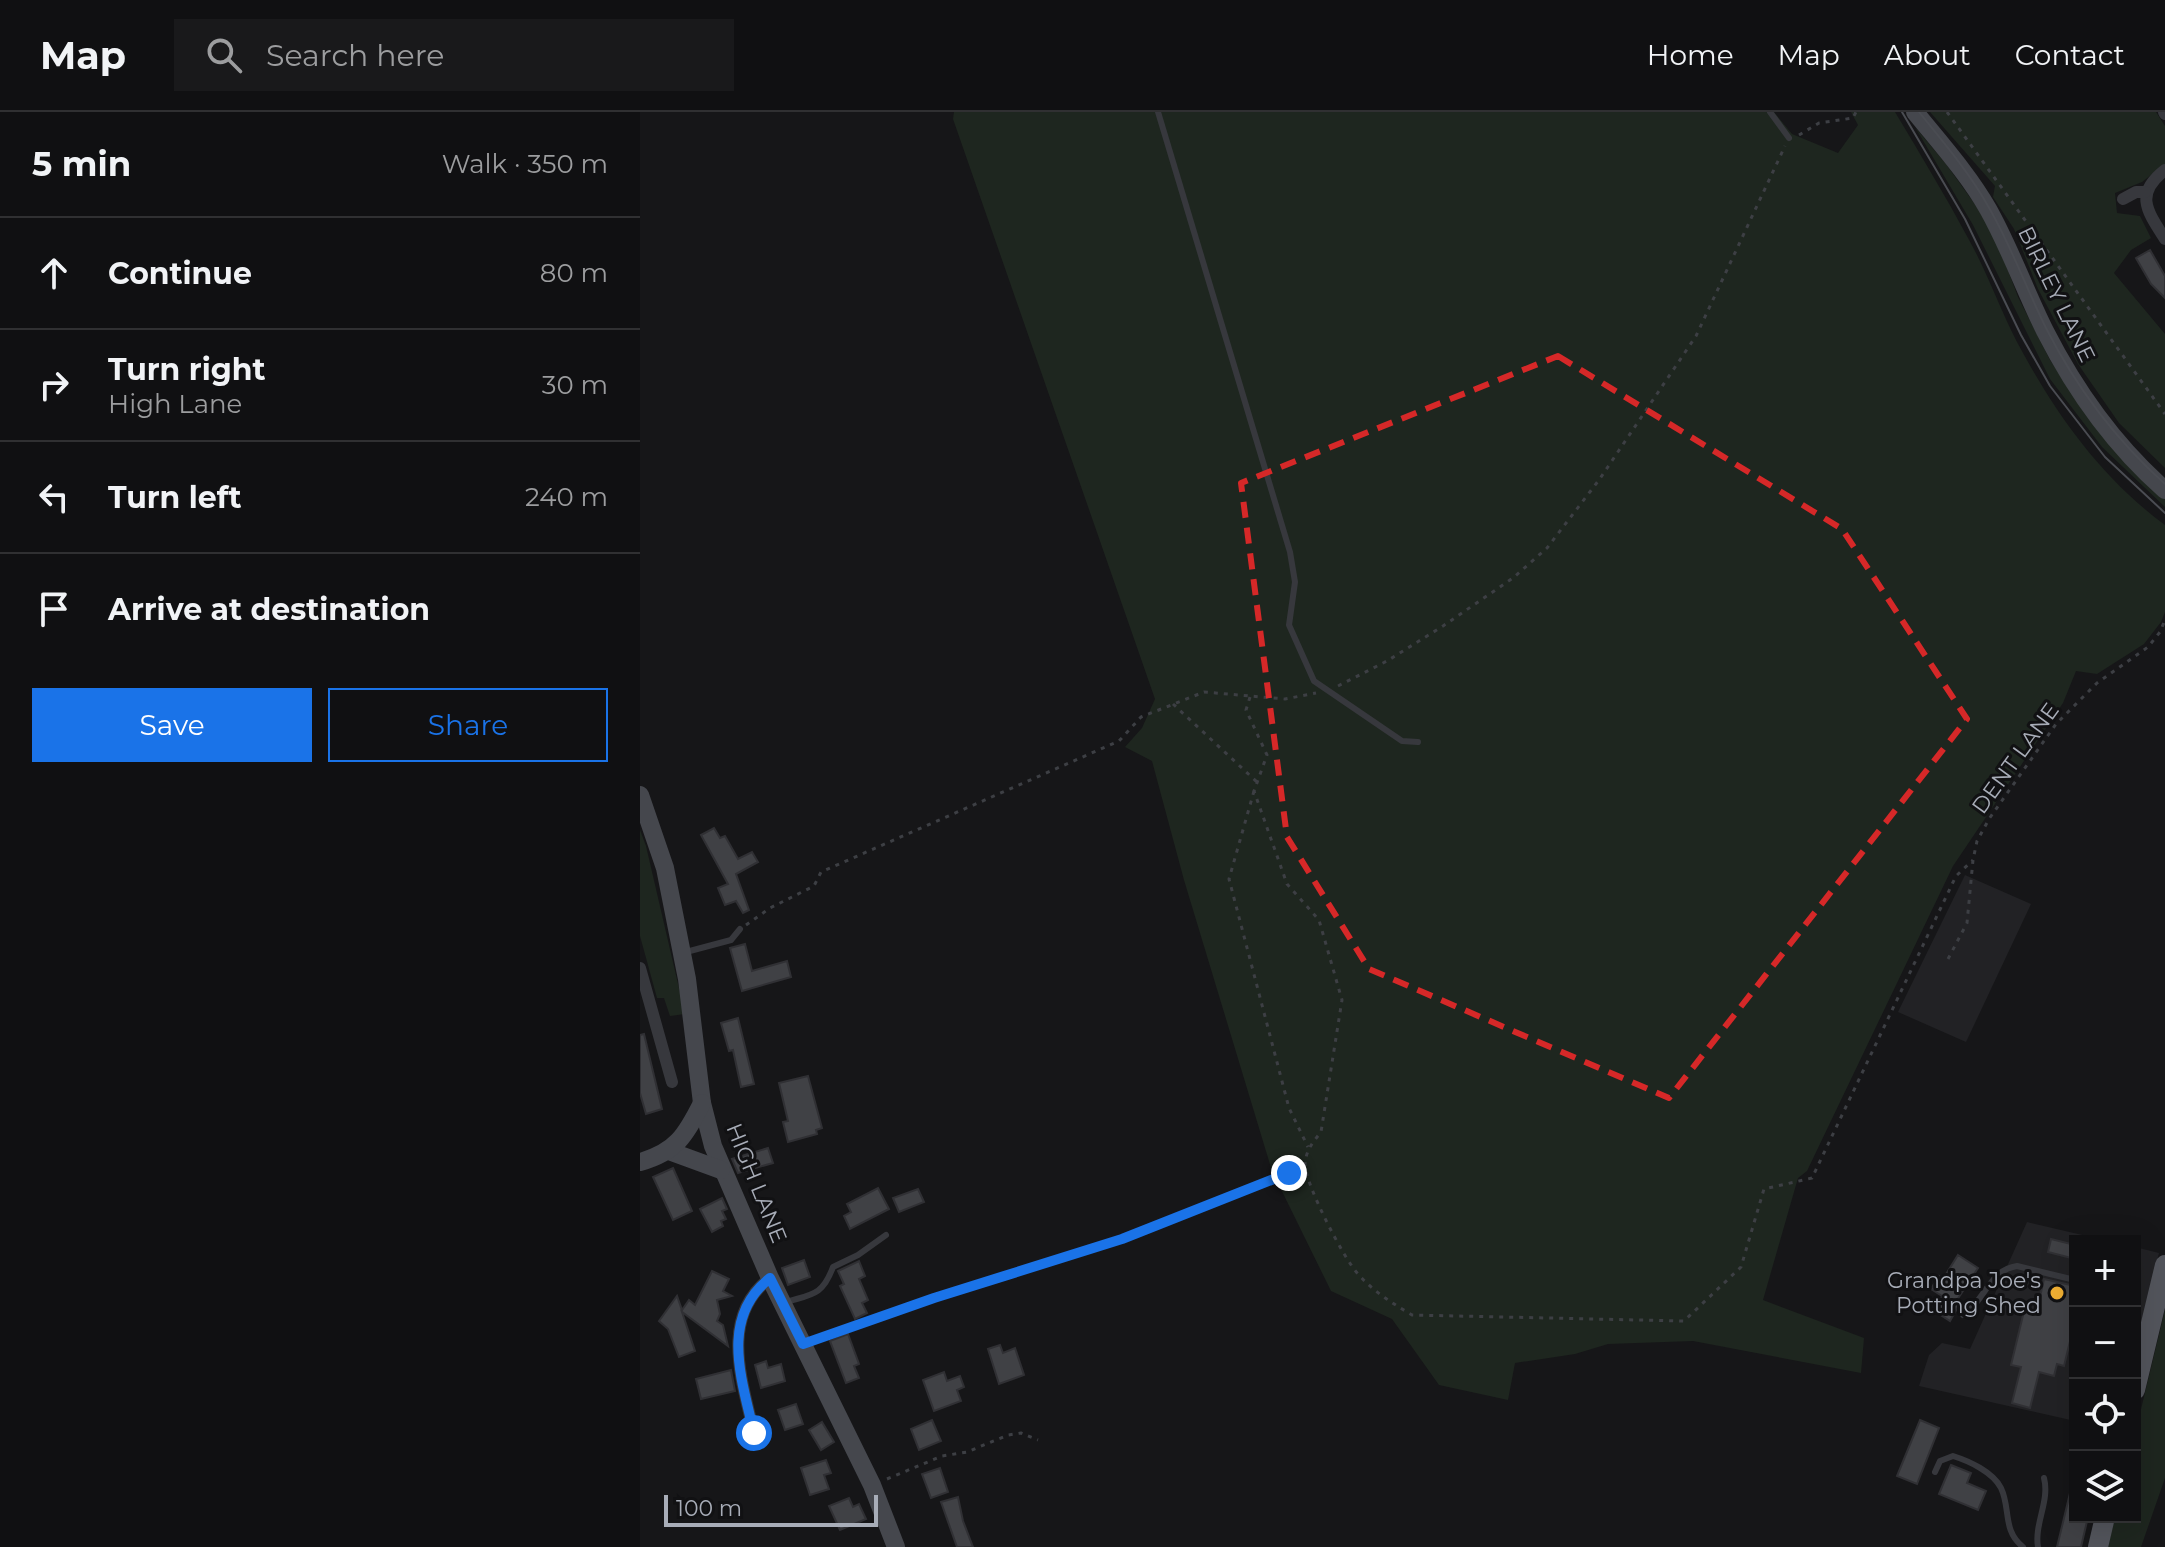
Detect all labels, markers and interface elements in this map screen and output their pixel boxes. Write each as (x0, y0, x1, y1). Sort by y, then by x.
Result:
search box (174, 19, 734, 91)
text: Map (40, 32, 126, 79)
icon: search (202, 33, 246, 77)
text: Search here (266, 37, 444, 74)
text: Home (1647, 38, 1734, 72)
text: Map (1778, 38, 1840, 72)
text: About (1884, 38, 1971, 72)
text: Contact (2015, 38, 2125, 72)
text: 5 min (32, 143, 131, 185)
text: Walk · 350 m (442, 148, 608, 180)
street label: BIRLEY LANE (2012, 222, 2101, 367)
icon: ahead (32, 251, 76, 295)
text: Continue (108, 255, 252, 292)
text: 80 m (540, 257, 608, 289)
text: Turn right (108, 351, 265, 388)
icon: right (32, 363, 76, 407)
text: 30 m (542, 369, 608, 401)
text: High Lane (108, 388, 242, 420)
icon: left (32, 475, 76, 519)
text: Turn left (108, 479, 241, 516)
text: 240 m (525, 481, 608, 513)
icon: arrive (32, 587, 76, 631)
text: Arrive at destination (108, 591, 430, 628)
button: Save (32, 688, 312, 762)
button: Share (328, 688, 608, 762)
street label: DENT LANE (1966, 698, 2065, 819)
street label: HIGH LANE (720, 1119, 793, 1247)
route end (1271, 1155, 1307, 1191)
map controls (2069, 1235, 2141, 1523)
button: + (2069, 1235, 2141, 1307)
place label: Grandpa Joe's Potting Shed (1887, 1267, 2041, 1319)
marker: Grandpa Joe's Potting Shed (2048, 1284, 2066, 1302)
button: − (2069, 1307, 2141, 1379)
button: locate (2069, 1379, 2141, 1451)
route start (736, 1415, 772, 1451)
button: layers (2069, 1451, 2141, 1523)
scale bar (664, 1491, 878, 1527)
text: 100 m (676, 1495, 742, 1522)

